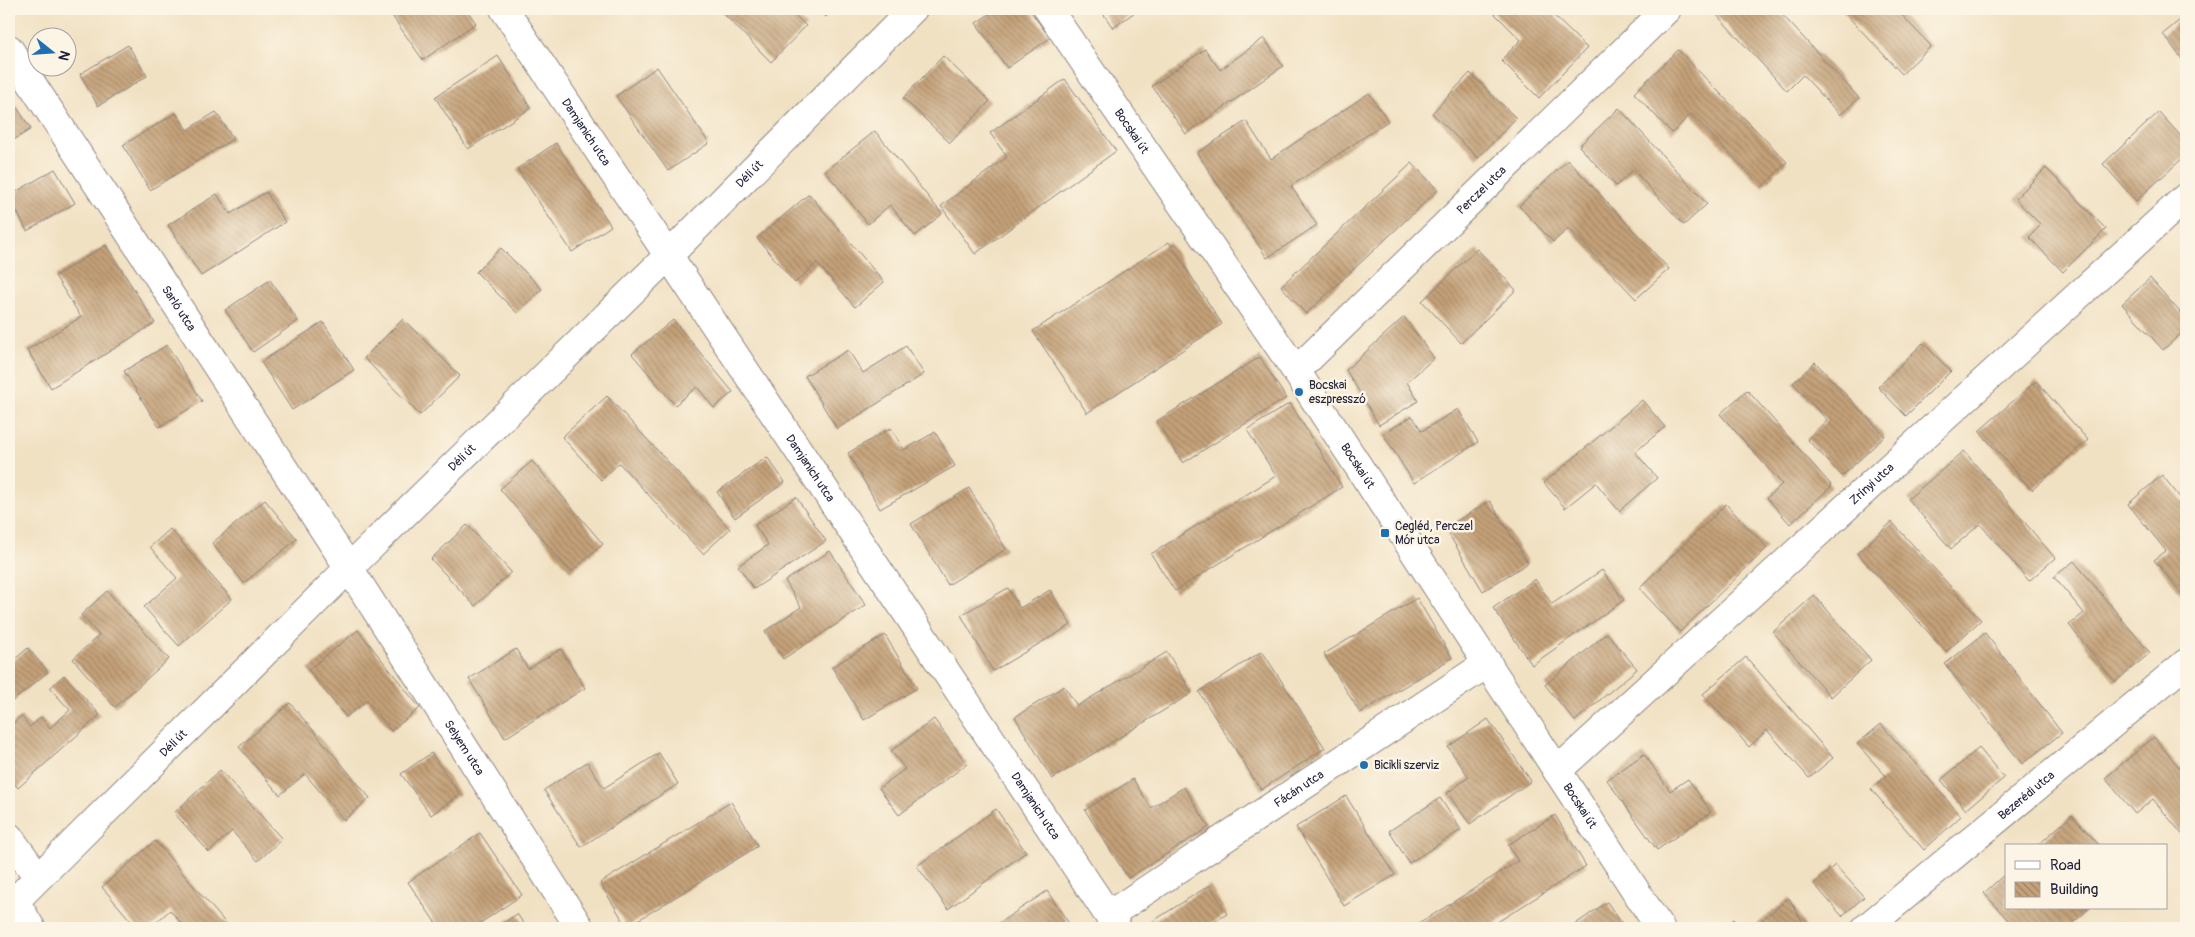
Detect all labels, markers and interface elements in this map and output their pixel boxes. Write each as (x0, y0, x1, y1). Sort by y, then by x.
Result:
north arrow (28, 28, 78, 78)
text: N (54, 49, 73, 63)
street label: Damjanich utca (558, 96, 614, 169)
street label: Bocskai út (1111, 106, 1152, 157)
street label: Déli út (733, 157, 766, 191)
street label: Perczel utca (1454, 162, 1510, 218)
street label: Sarló utca (158, 283, 199, 334)
place label: Bocskai eszpresszó (1309, 378, 1366, 407)
marker: Bocskai eszpresszó (1293, 386, 1305, 398)
street label: Damjanich utca (783, 432, 838, 505)
street label: Bocskai út (1338, 440, 1378, 491)
street label: Déli út (445, 441, 479, 474)
street label: Zrínyi utca (1846, 460, 1897, 508)
place label: Cegléd, Perczel Mór utca (1395, 519, 1473, 548)
marker: Cegléd, Perczel Mór utca (1379, 527, 1391, 539)
street label: Selyem utca (441, 717, 488, 778)
street label: Déli út (156, 726, 190, 760)
place label: Bicikli szerviz (1374, 758, 1439, 773)
marker: Bicikli szerviz (1358, 759, 1370, 771)
street label: Fácán utca (1271, 767, 1327, 811)
street label: Bezerédi utca (1995, 767, 2058, 823)
street label: Damjanich utca (1008, 770, 1064, 843)
street label: Bocskai út (1560, 780, 1600, 831)
legend (2005, 844, 2168, 910)
text: Road (2050, 856, 2081, 875)
text: Building (2050, 880, 2098, 899)

